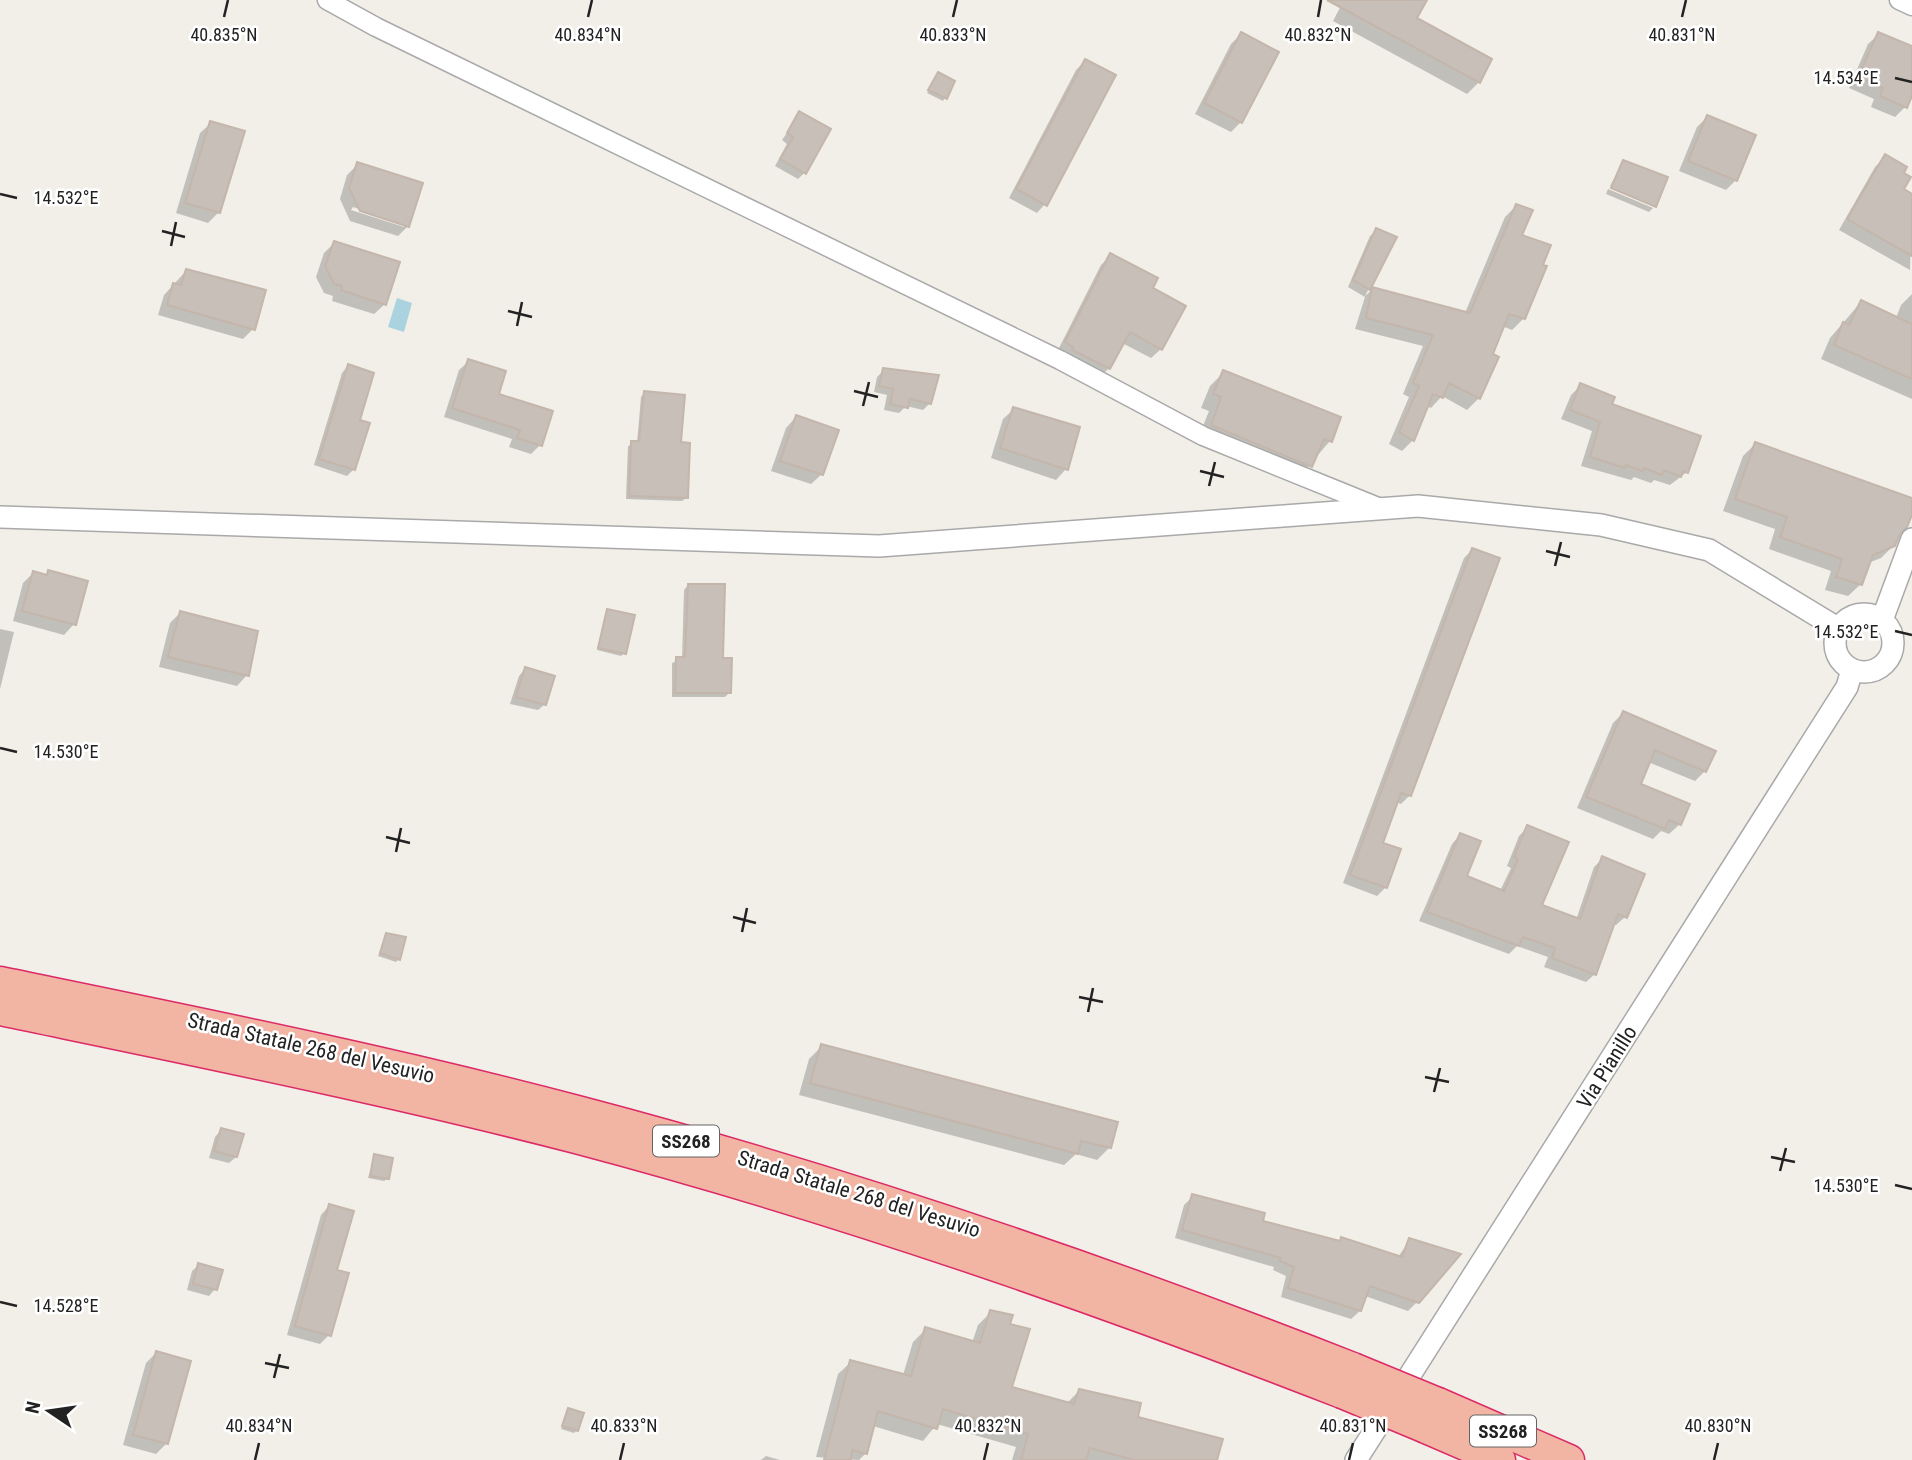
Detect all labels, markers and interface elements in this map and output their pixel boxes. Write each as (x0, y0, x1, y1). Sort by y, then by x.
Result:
text: 40.835°N (190, 24, 258, 45)
text: 40.834°N (554, 24, 622, 45)
text: 40.833°N (919, 24, 987, 45)
text: 40.832°N (1284, 24, 1352, 45)
text: 40.831°N (1648, 24, 1716, 45)
text: 14.534°E (1814, 67, 1878, 88)
text: 14.532°E (34, 187, 98, 208)
text: 14.532°E (1814, 621, 1878, 642)
text: 14.530°E (34, 741, 98, 762)
street label: Strada Statale 268 del Vesuvio (185, 1008, 437, 1088)
street label: Via Pianillo (1572, 1021, 1642, 1113)
road number: SS268 (653, 1126, 719, 1156)
street label: Strada Statale 268 del Vesuvio (735, 1146, 983, 1242)
text: 14.530°E (1814, 1175, 1878, 1196)
text: 14.528°E (34, 1295, 98, 1316)
north arrow (14, 1376, 84, 1446)
text: N (20, 1399, 45, 1416)
text: 40.834°N (225, 1415, 293, 1436)
text: 40.833°N (590, 1415, 658, 1436)
text: 40.832°N (954, 1415, 1022, 1436)
text: 40.831°N (1319, 1415, 1387, 1436)
road number: SS268 (1470, 1415, 1536, 1446)
text: 40.830°N (1684, 1415, 1752, 1436)

